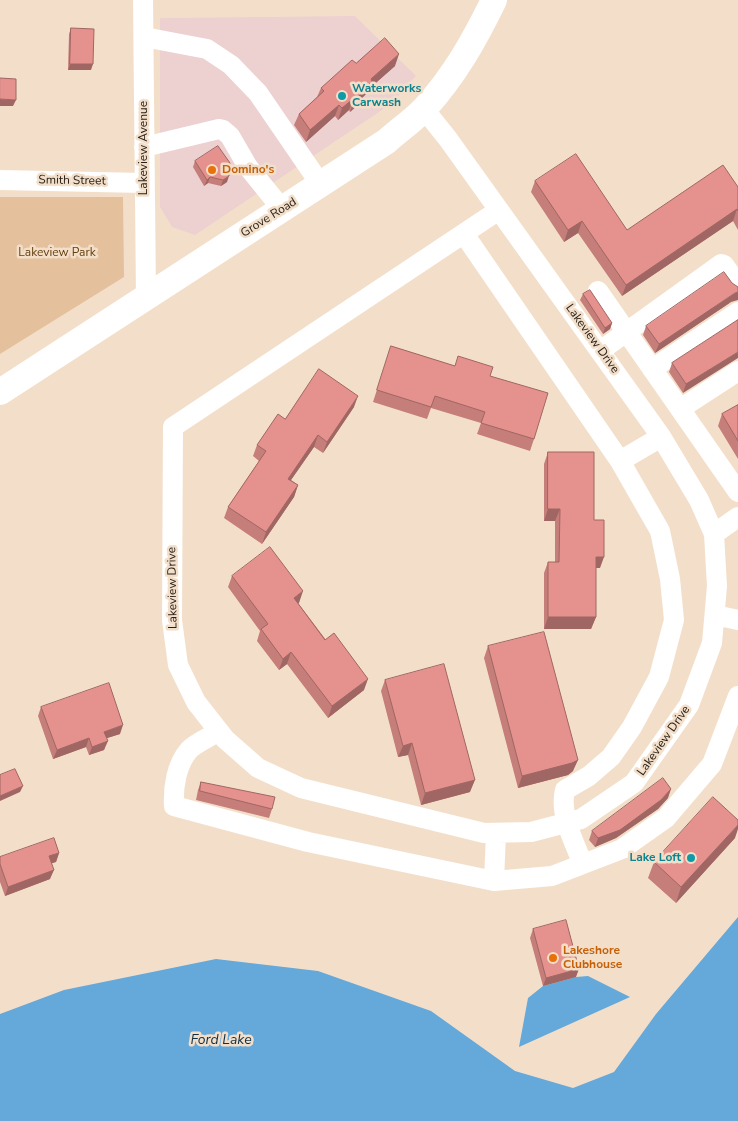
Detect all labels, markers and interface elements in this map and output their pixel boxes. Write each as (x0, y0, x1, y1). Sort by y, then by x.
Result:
place label: Waterworks Carwash (352, 82, 421, 110)
marker: Waterworks Carwash (336, 90, 348, 102)
street label: Lakeview Avenue (137, 101, 151, 195)
place label: Domino's (222, 163, 274, 177)
marker: Domino's (206, 164, 218, 176)
street label: Smith Street (38, 173, 106, 189)
street label: Grove Road (238, 195, 300, 241)
park label: Lakeview Park (18, 246, 96, 260)
street label: Lakeview Drive (562, 302, 622, 376)
street label: Lakeview Drive (165, 547, 181, 629)
street label: Lakeview Drive (635, 703, 693, 779)
place label: Lake Loft (629, 851, 681, 865)
marker: Lake Loft (685, 852, 697, 864)
place label: Lakeshore Clubhouse (563, 944, 622, 972)
marker: Lakeshore Clubhouse (547, 952, 559, 964)
water label: Ford Lake (190, 1033, 252, 1049)

